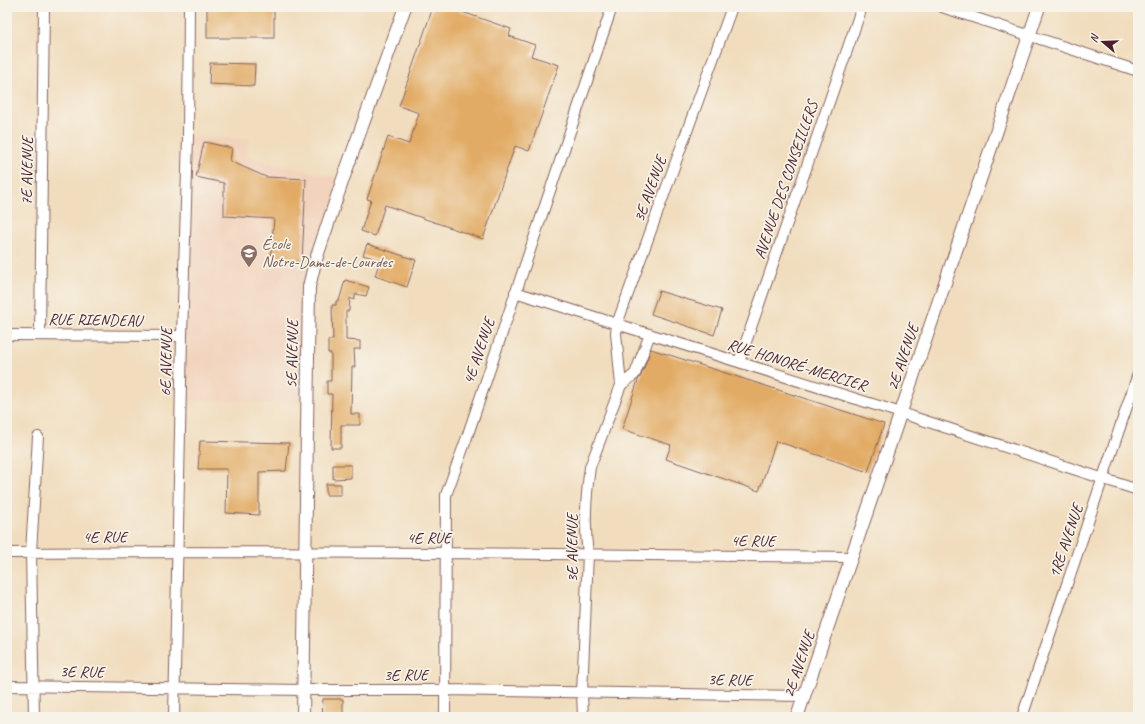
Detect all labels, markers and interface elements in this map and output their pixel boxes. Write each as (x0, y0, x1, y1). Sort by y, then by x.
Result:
north arrow (1083, 22, 1123, 62)
text: N (1086, 31, 1102, 44)
street label: AVENUE DES CONSEILLERS (750, 96, 823, 262)
street label: 7E AVENUE (16, 134, 38, 206)
street label: 3E AVENUE (629, 151, 672, 225)
place label: École Notre-Dame-de-Lourdes (262, 234, 394, 272)
school or university icon: École Notre-Dame-de-Lourdes (239, 243, 259, 268)
street label: RUE RIENDEAU (48, 309, 145, 331)
street label: 4E AVENUE (458, 313, 500, 387)
street label: 5E AVENUE (281, 317, 303, 389)
street label: 2E AVENUE (882, 319, 924, 393)
street label: 6E AVENUE (155, 325, 177, 397)
street label: RUE HONORÉ-MERCIER (725, 334, 871, 396)
street label: 1RE AVENUE (1044, 499, 1089, 580)
street label: 3E AVENUE (562, 511, 582, 582)
street label: 4E RUE (83, 527, 129, 547)
street label: 4E RUE (407, 528, 453, 548)
street label: 4E RUE (731, 531, 778, 551)
street label: 2E AVENUE (778, 626, 820, 700)
street label: 3E RUE (60, 662, 107, 682)
street label: 3E RUE (384, 665, 430, 685)
street label: 3E RUE (708, 670, 755, 690)

